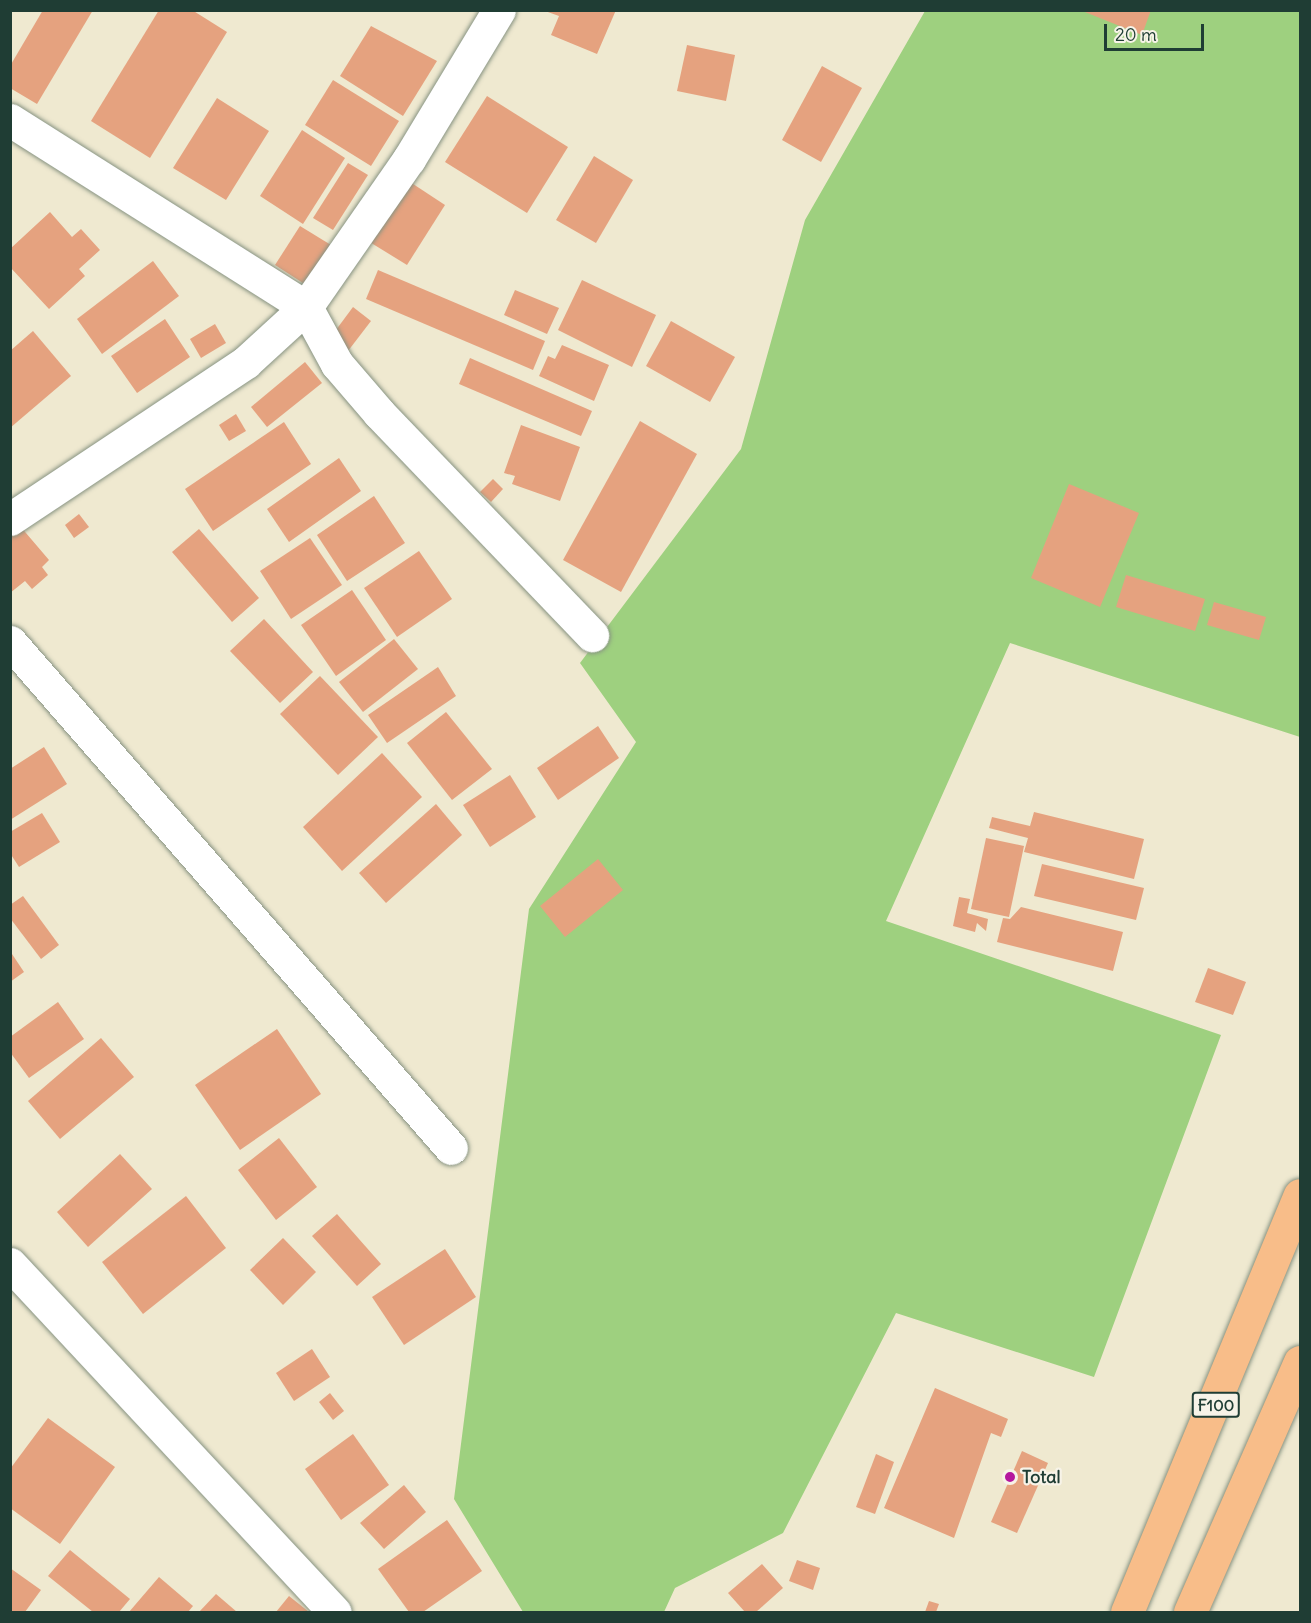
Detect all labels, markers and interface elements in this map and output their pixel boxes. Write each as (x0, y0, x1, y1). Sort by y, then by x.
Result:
scale bar (1107, 12, 1208, 50)
text: 20 m (1115, 23, 1157, 46)
road number: F100 (1190, 1392, 1242, 1418)
place label: Total (1022, 1466, 1061, 1488)
marker: Total (1003, 1470, 1017, 1484)

